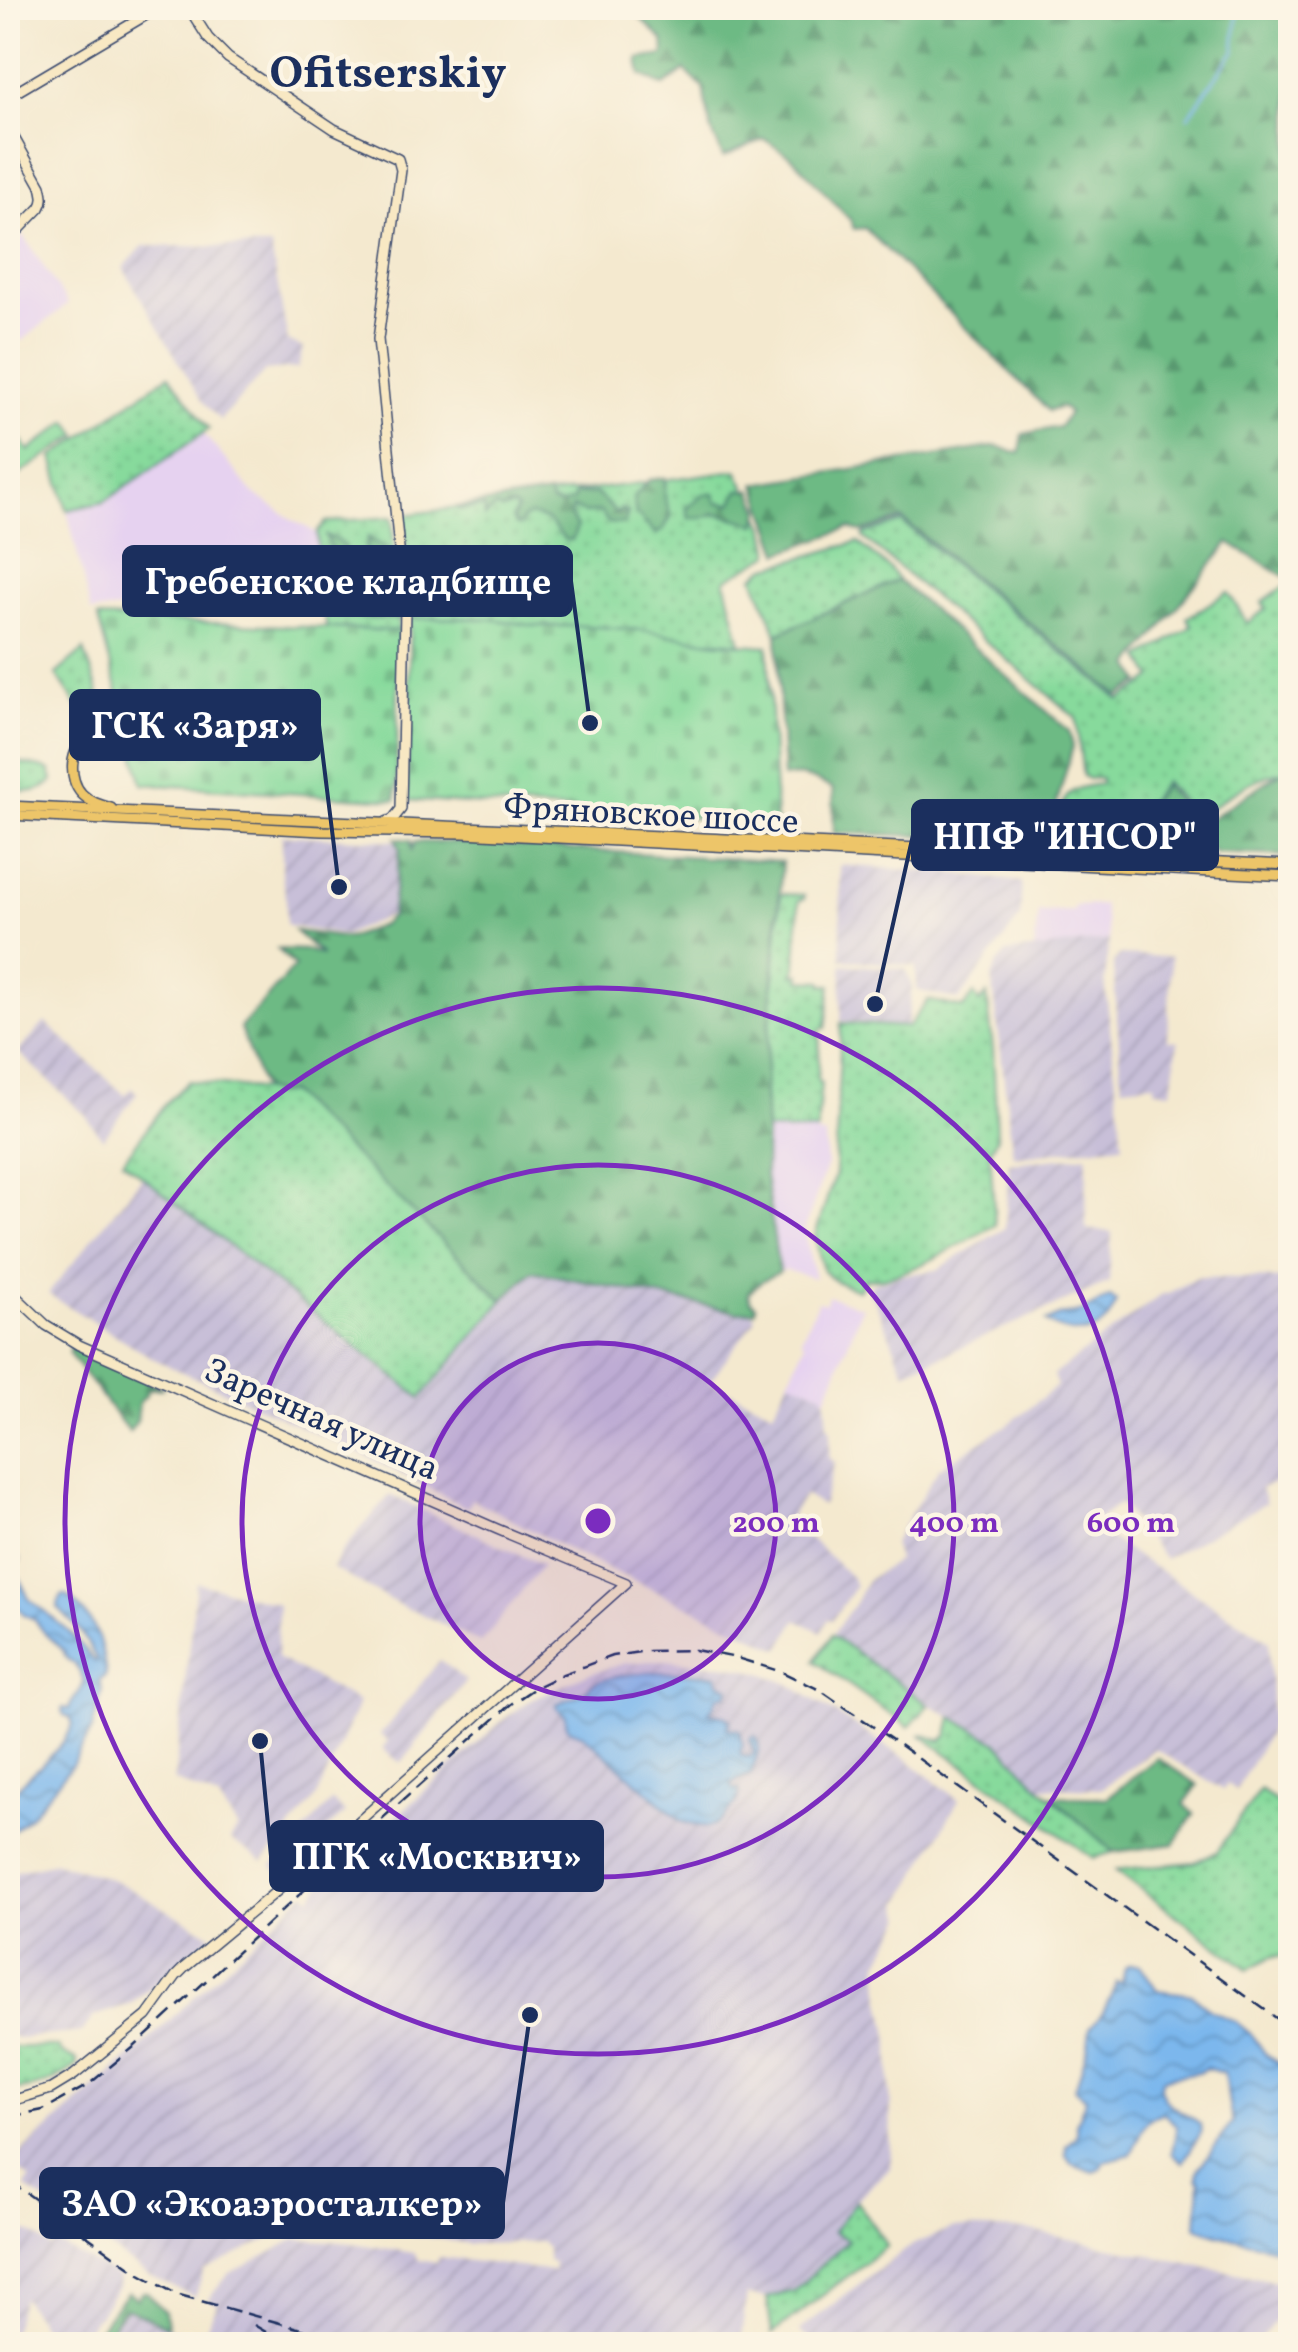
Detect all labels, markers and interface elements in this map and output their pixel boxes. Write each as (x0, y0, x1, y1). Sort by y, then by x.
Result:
district label: Ofitserskiy (269, 44, 507, 107)
callout: Гребенское кладбище (124, 547, 571, 615)
text: Гребенское кладбище (144, 558, 552, 611)
callout: ГСК «Заря» (71, 691, 319, 759)
text: ГСК «Заря» (91, 702, 299, 755)
street label: Фряновское шоссе (502, 784, 800, 848)
callout: НПФ "ИНСОР" (913, 801, 1217, 869)
text: НПФ "ИНСОР" (933, 813, 1197, 866)
street label: Заречная улица (196, 1348, 446, 1494)
centre of rings (580, 1503, 616, 1539)
text: 200 m (732, 1503, 820, 1545)
text: 400 m (909, 1503, 999, 1545)
text: 600 m (1087, 1503, 1175, 1545)
callout: ПГК «Москвич» (271, 1822, 602, 1890)
text: ПГК «Москвич» (292, 1833, 582, 1886)
callout: ЗАО «Экоаэросталкер» (41, 2169, 503, 2237)
text: ЗАО «Экоаэросталкер» (61, 2180, 483, 2233)

